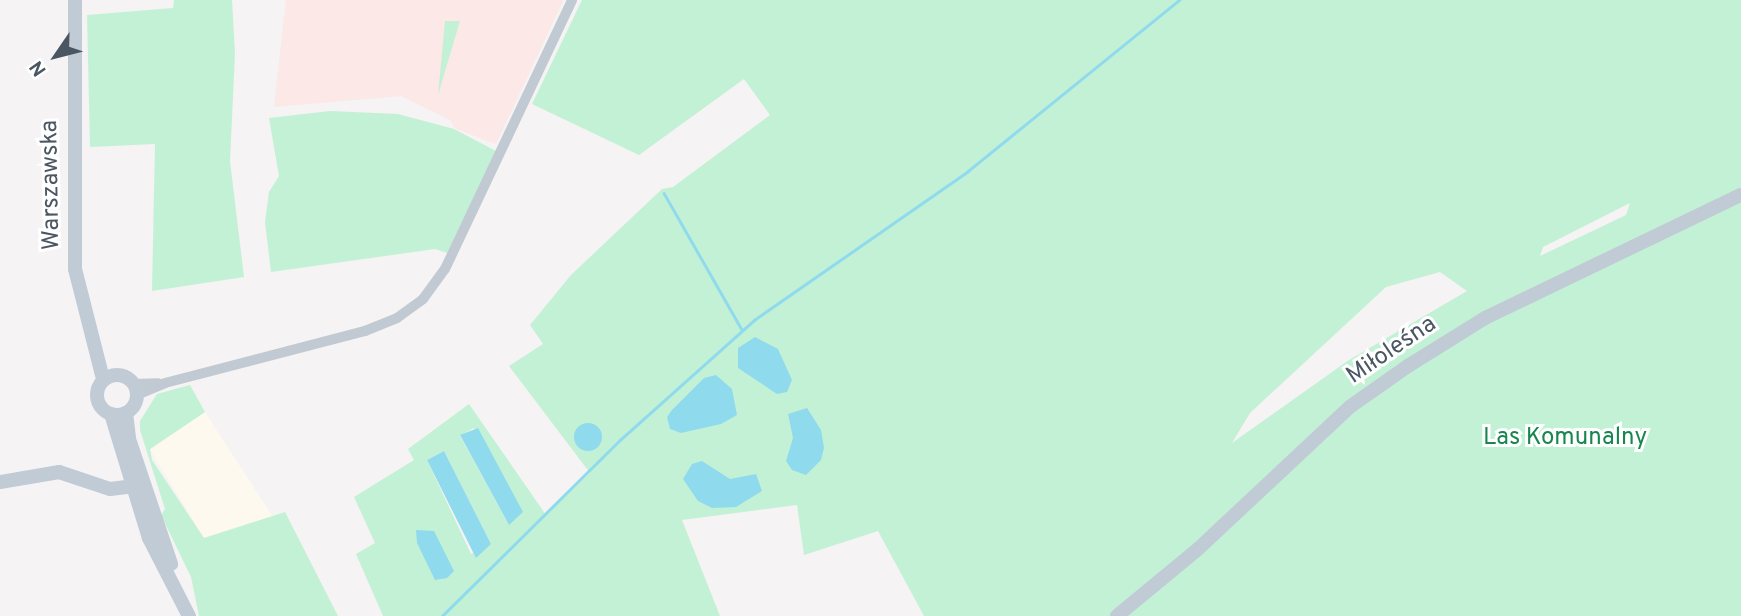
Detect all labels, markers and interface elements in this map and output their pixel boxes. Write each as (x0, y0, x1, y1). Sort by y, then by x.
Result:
north arrow (21, 21, 91, 91)
text: N (25, 56, 53, 81)
street label: Warszawska (36, 120, 68, 250)
street label: Miłoleśna (1342, 311, 1442, 391)
park label: Las Komunalny (1483, 425, 1647, 453)

